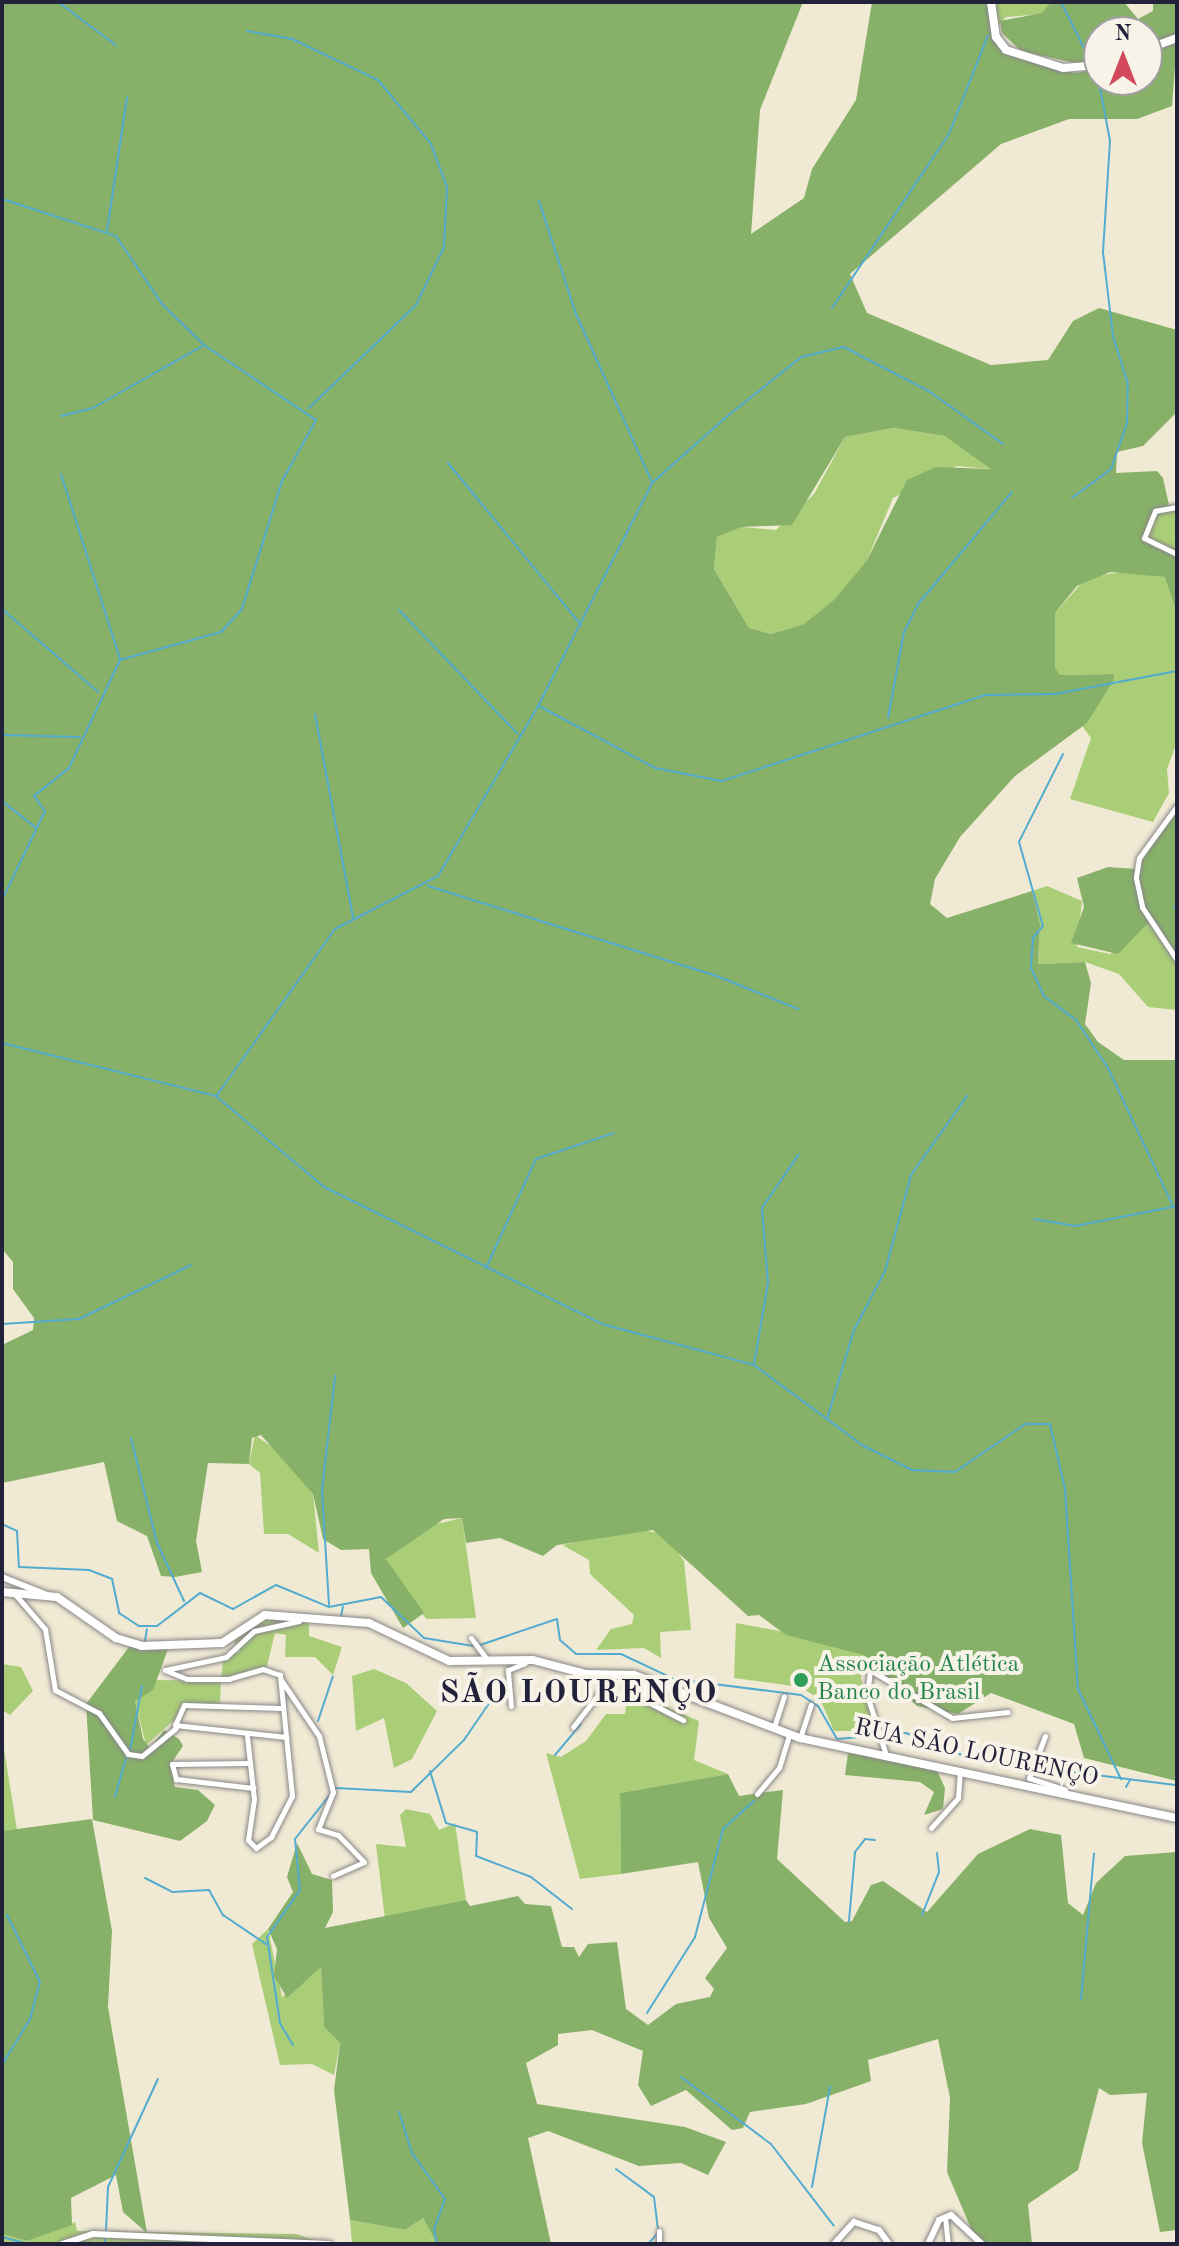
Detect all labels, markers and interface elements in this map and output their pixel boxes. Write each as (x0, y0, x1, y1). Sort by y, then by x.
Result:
north arrow (1083, 16, 1163, 96)
text: N (1115, 23, 1131, 45)
place label: Associação Atlética Banco do Brasil (817, 1652, 1019, 1708)
marker: Associação Atlética Banco do Brasil (792, 1671, 810, 1689)
district label: SÃO LOURENÇO (439, 1675, 719, 1713)
street label: RUA SÃO LOURENÇO (851, 1714, 1101, 1794)

